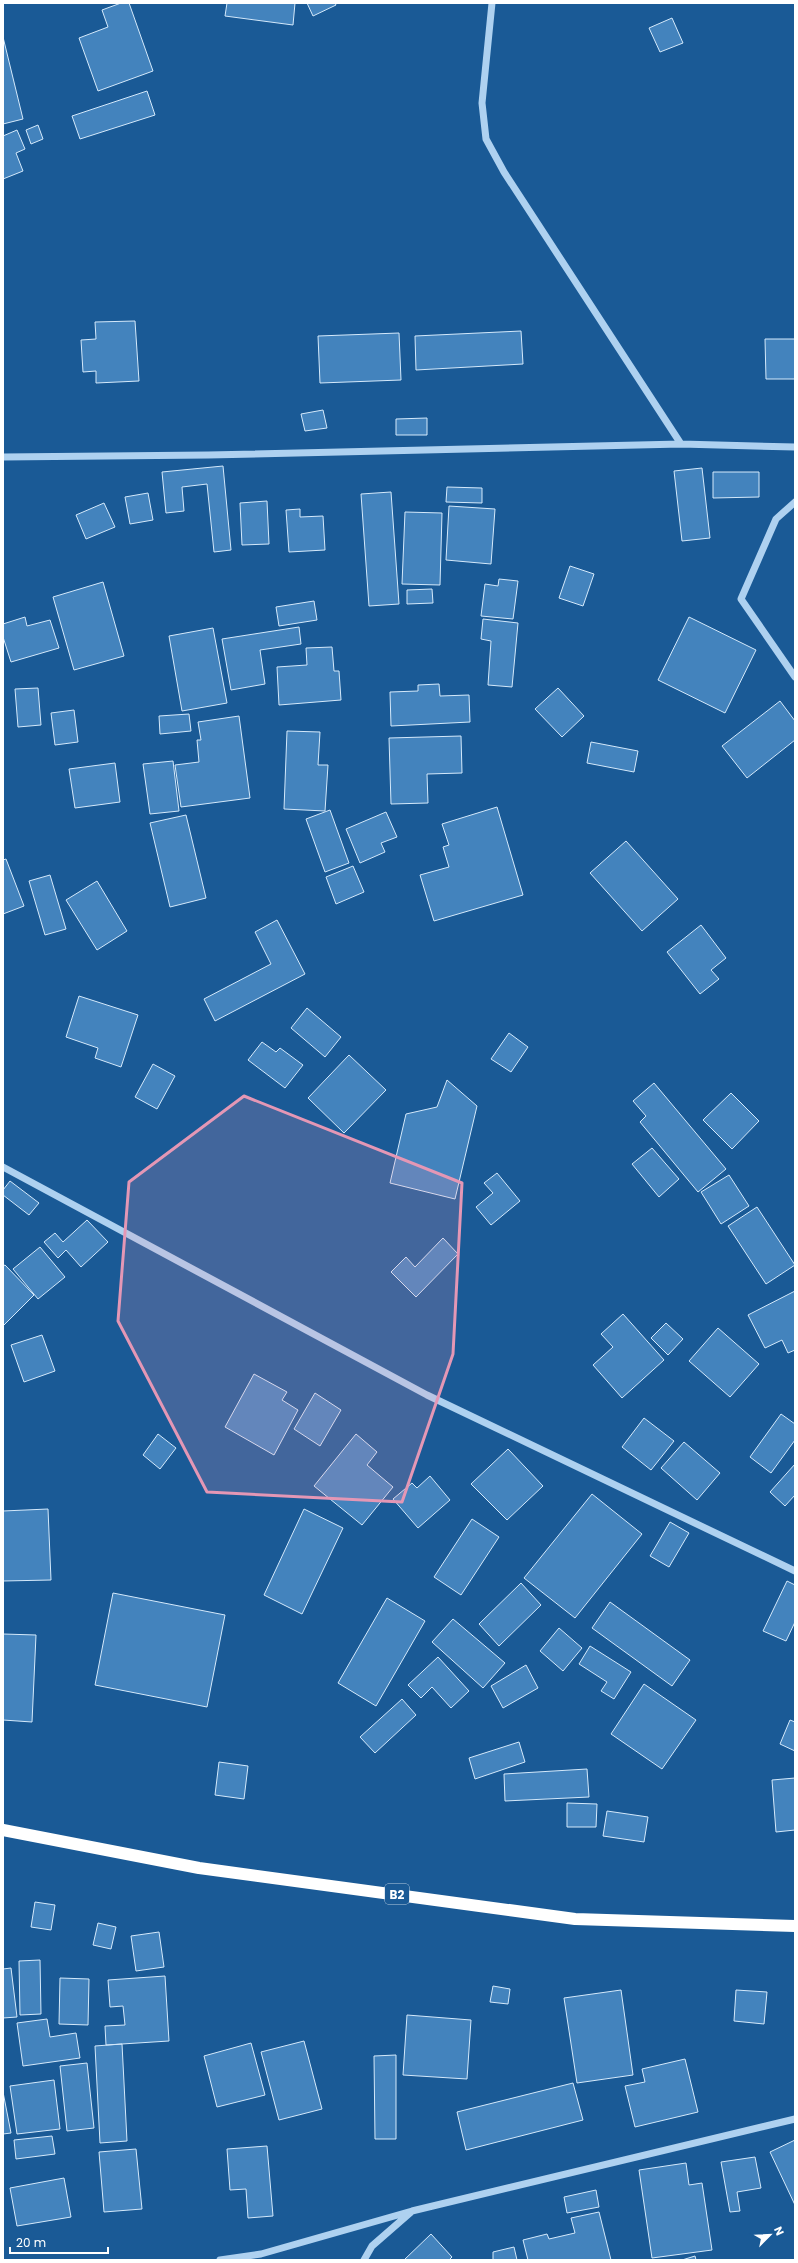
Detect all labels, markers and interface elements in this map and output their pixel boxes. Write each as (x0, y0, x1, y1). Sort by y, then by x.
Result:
road number: B2 (385, 1884, 409, 1904)
north arrow (750, 2215, 790, 2255)
text: N (770, 2224, 788, 2238)
scale bar (10, 2229, 108, 2255)
text: 20 m (16, 2234, 46, 2251)

